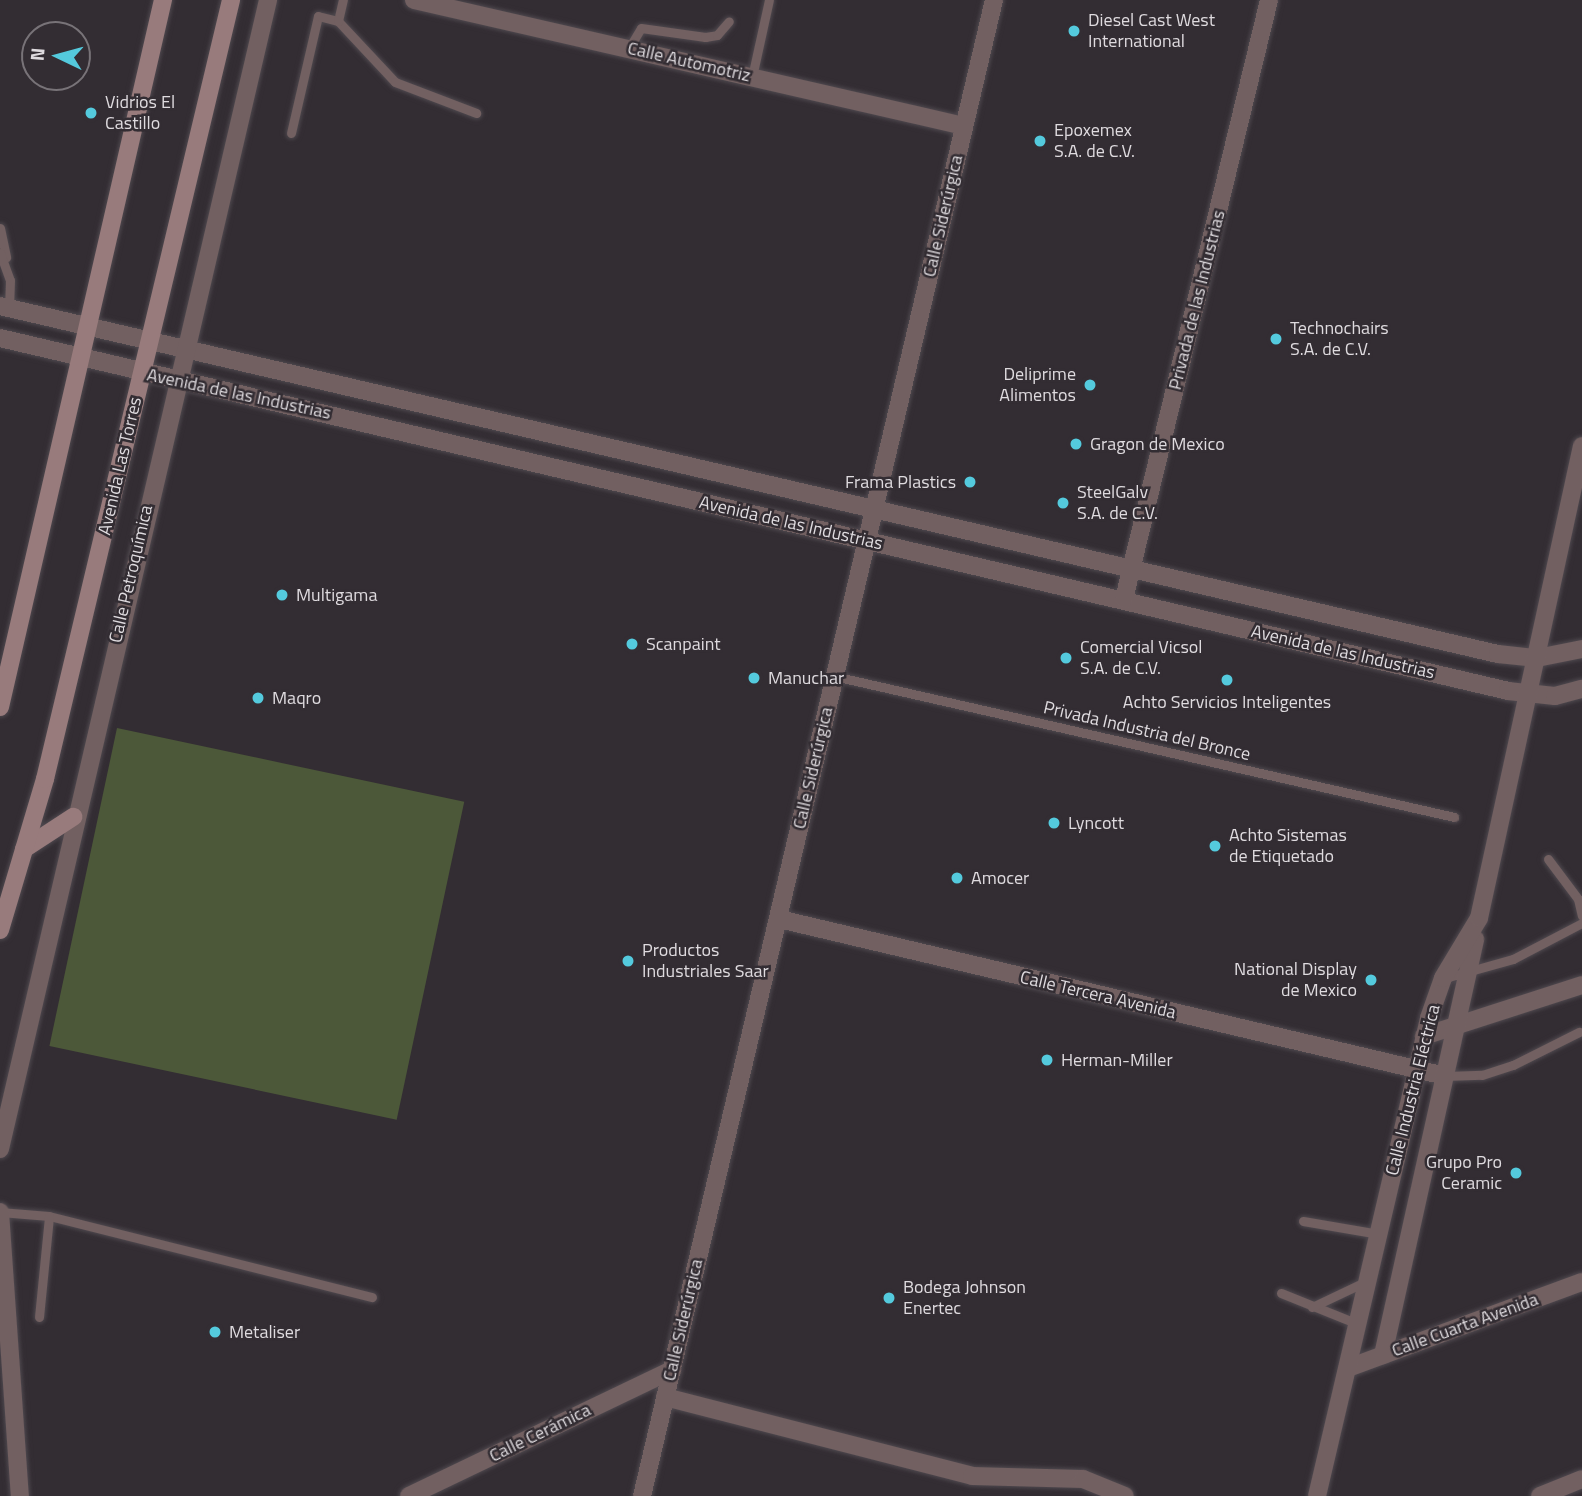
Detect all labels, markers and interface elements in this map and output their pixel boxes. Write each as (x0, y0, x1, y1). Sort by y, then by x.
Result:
place label: Diesel Cast West International (1088, 10, 1215, 52)
north arrow (21, 21, 91, 91)
marker: Diesel Cast West International (1066, 23, 1082, 39)
street label: Calle Automotriz (625, 37, 753, 87)
text: N (22, 46, 52, 62)
place label: Vidrios El Castillo (105, 92, 175, 134)
marker: Vidrios El Castillo (83, 105, 99, 121)
place label: Epoxemex S.A. de C.V. (1054, 120, 1135, 162)
marker: Epoxemex S.A. de C.V. (1032, 133, 1048, 149)
street label: Calle Siderúrgica (918, 153, 968, 279)
street label: Privada de las Industrias (1164, 208, 1230, 392)
place label: Technochairs S.A. de C.V. (1290, 318, 1389, 360)
marker: Technochairs S.A. de C.V. (1268, 331, 1284, 347)
street label: Avenida de las Industrias (145, 364, 333, 424)
place label: Deliprime Alimentos (999, 364, 1076, 406)
marker: Deliprime Alimentos (1082, 377, 1098, 393)
street label: Avenida Las Torres (94, 395, 146, 537)
place label: Gragon de Mexico (1090, 433, 1225, 455)
marker: Gragon de Mexico (1068, 436, 1084, 452)
place label: Frama Plastics (845, 471, 956, 493)
marker: Frama Plastics (962, 474, 978, 490)
place label: SteelGalv S.A. de C.V. (1077, 482, 1158, 524)
street label: Avenida de las Industrias (697, 491, 885, 555)
marker: SteelGalv S.A. de C.V. (1055, 495, 1071, 511)
street label: Calle Petroquímica (105, 503, 157, 645)
place label: Multigama (296, 584, 377, 606)
marker: Multigama (274, 587, 290, 603)
street label: Avenida de las Industrias (1249, 620, 1437, 684)
place label: Scanpaint (646, 633, 721, 655)
marker: Scanpaint (624, 636, 640, 652)
place label: Comercial Vicsol S.A. de C.V. (1080, 637, 1203, 680)
marker: Comercial Vicsol S.A. de C.V. (1058, 650, 1074, 666)
place label: Manuchar (768, 667, 844, 689)
marker: Manuchar (746, 670, 762, 686)
marker: Achto Servicios Inteligentes (1219, 672, 1235, 688)
place label: Maqro (272, 687, 321, 709)
marker: Maqro (250, 690, 266, 706)
place label: Achto Servicios Inteligentes (1123, 691, 1331, 713)
street label: Privada Industria del Bronce (1041, 697, 1253, 765)
street label: Calle Siderúrgica (788, 705, 838, 831)
place label: Lyncott (1068, 812, 1124, 834)
marker: Lyncott (1046, 815, 1062, 831)
place label: Achto Sistemas de Etiquetado (1229, 825, 1347, 868)
marker: Achto Sistemas de Etiquetado (1207, 838, 1223, 854)
place label: Amocer (971, 867, 1029, 889)
marker: Amocer (949, 870, 965, 886)
place label: Productos Industriales Saar (642, 940, 769, 982)
marker: Productos Industriales Saar (620, 953, 636, 969)
place label: National Display de Mexico (1234, 959, 1357, 1002)
street label: Calle Tercera Avenida (1018, 967, 1178, 1023)
marker: National Display de Mexico (1363, 972, 1379, 988)
street label: Calle Industria Eléctrica (1381, 1002, 1445, 1178)
place label: Herman-Miller (1061, 1049, 1173, 1071)
marker: Herman-Miller (1039, 1052, 1055, 1068)
place label: Grupo Pro Ceramic (1426, 1152, 1502, 1194)
marker: Grupo Pro Ceramic (1508, 1165, 1524, 1181)
street label: Calle Siderúrgica (658, 1257, 708, 1383)
place label: Bodega Johnson Enertec (903, 1277, 1026, 1320)
street label: Calle Cuarta Avenida (1389, 1289, 1541, 1361)
marker: Bodega Johnson Enertec (881, 1290, 897, 1306)
place label: Metaliser (229, 1321, 300, 1343)
marker: Metaliser (207, 1324, 223, 1340)
street label: Calle Cerámica (486, 1399, 594, 1467)

